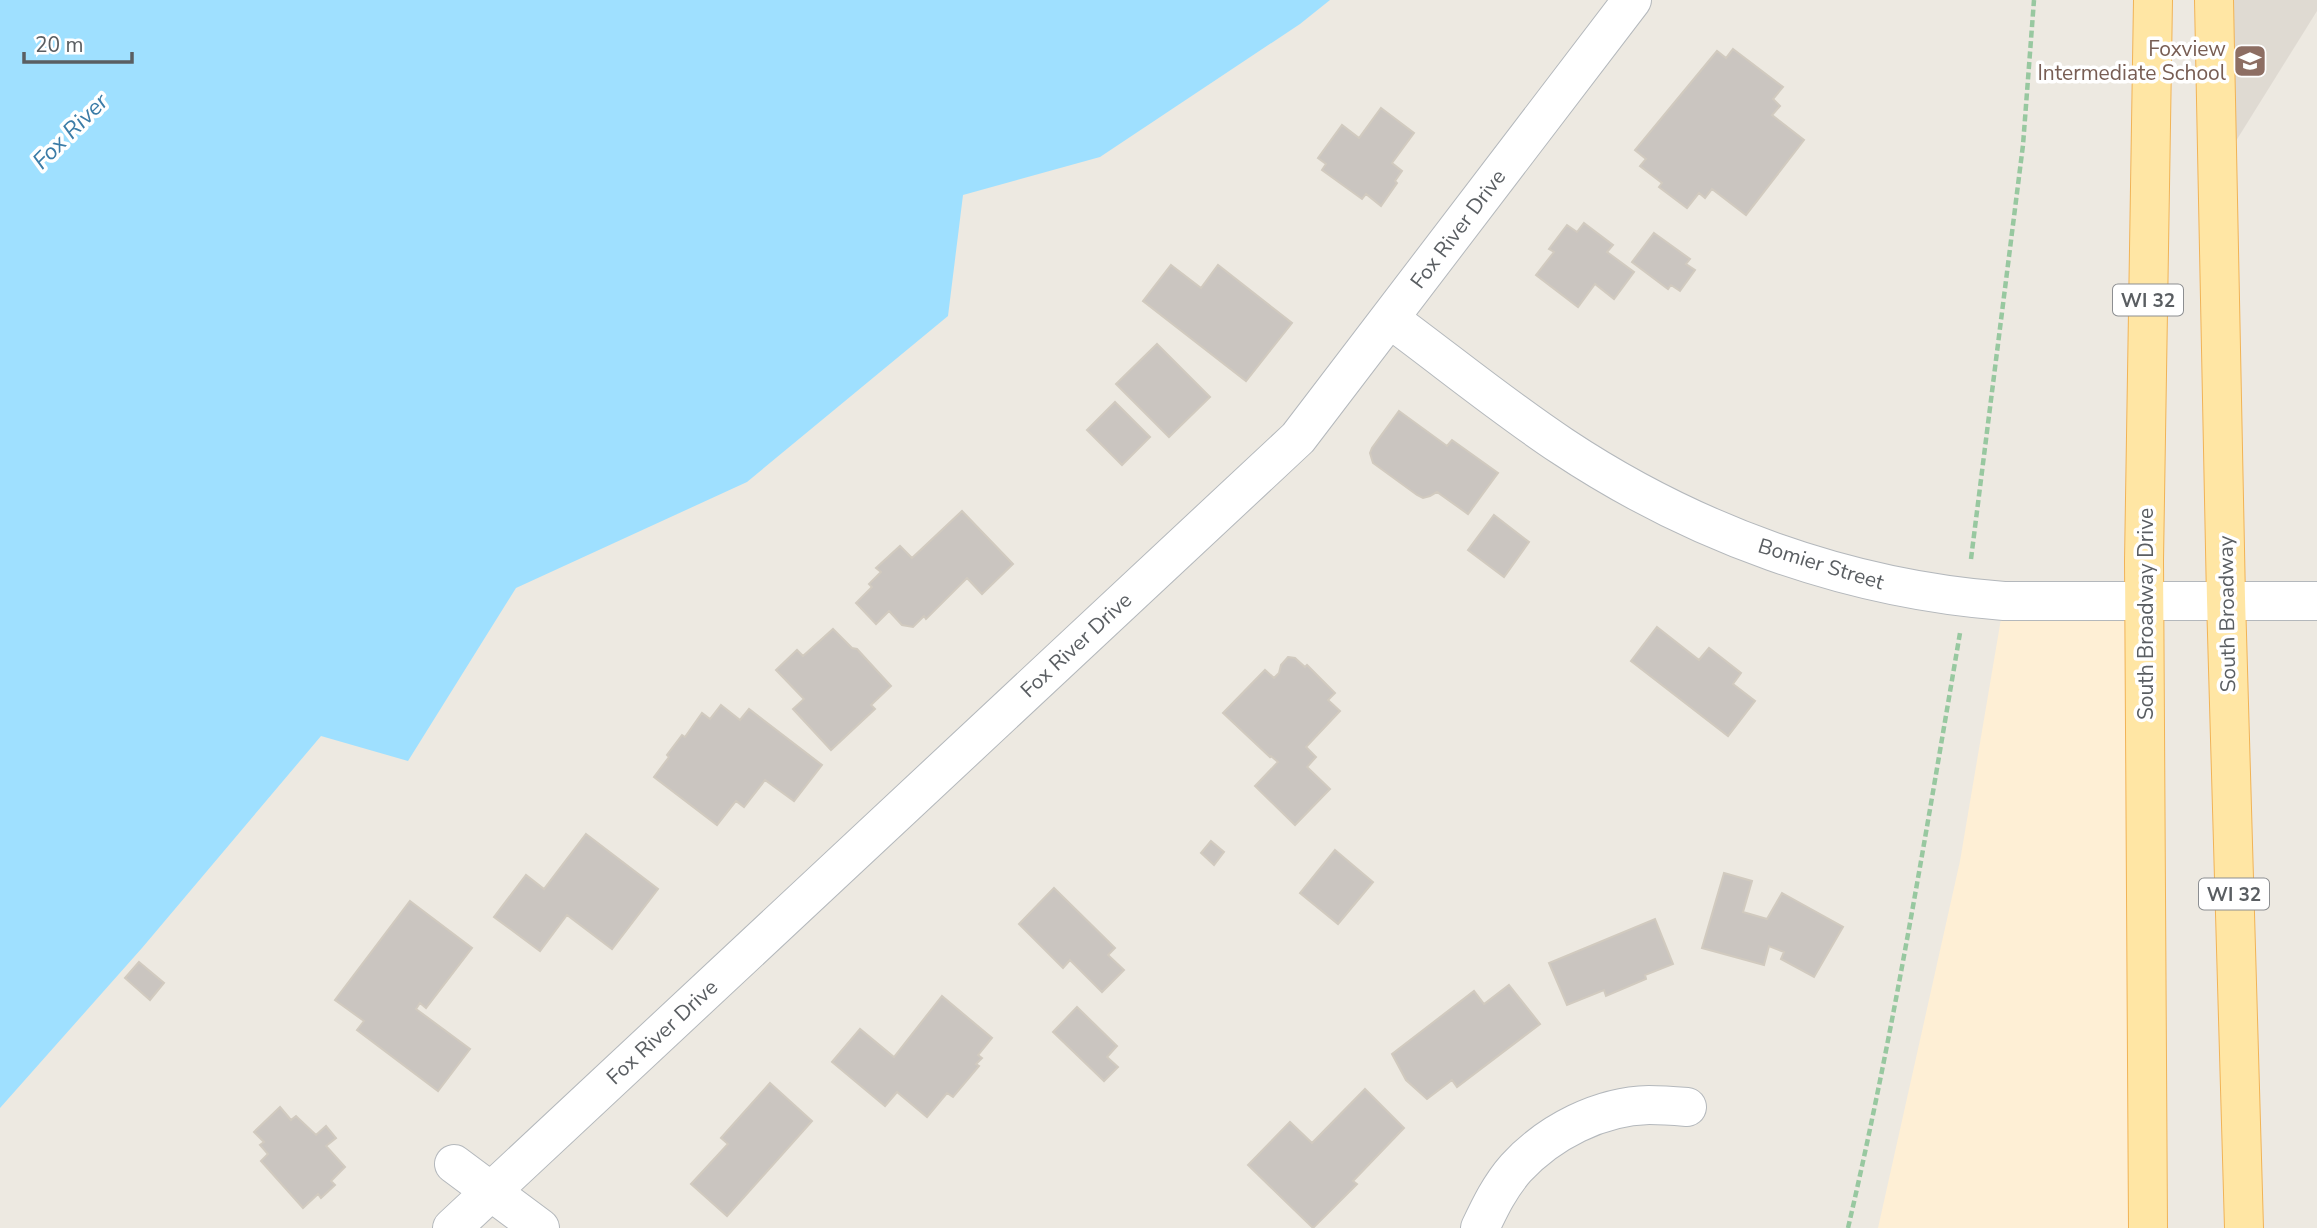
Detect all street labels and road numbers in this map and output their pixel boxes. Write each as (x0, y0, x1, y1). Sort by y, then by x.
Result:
street label: Fox River Drive (1404, 164, 1512, 294)
road number: WI 32 (2113, 284, 2183, 316)
street label: South Broadway Drive (2132, 508, 2160, 720)
street label: Bomier Street (1755, 532, 1888, 597)
street label: South Broadway (2212, 535, 2242, 693)
street label: Fox River Drive (1014, 586, 1138, 704)
road number: WI 32 (2199, 878, 2269, 909)
street label: Fox River Drive (600, 973, 724, 1091)

